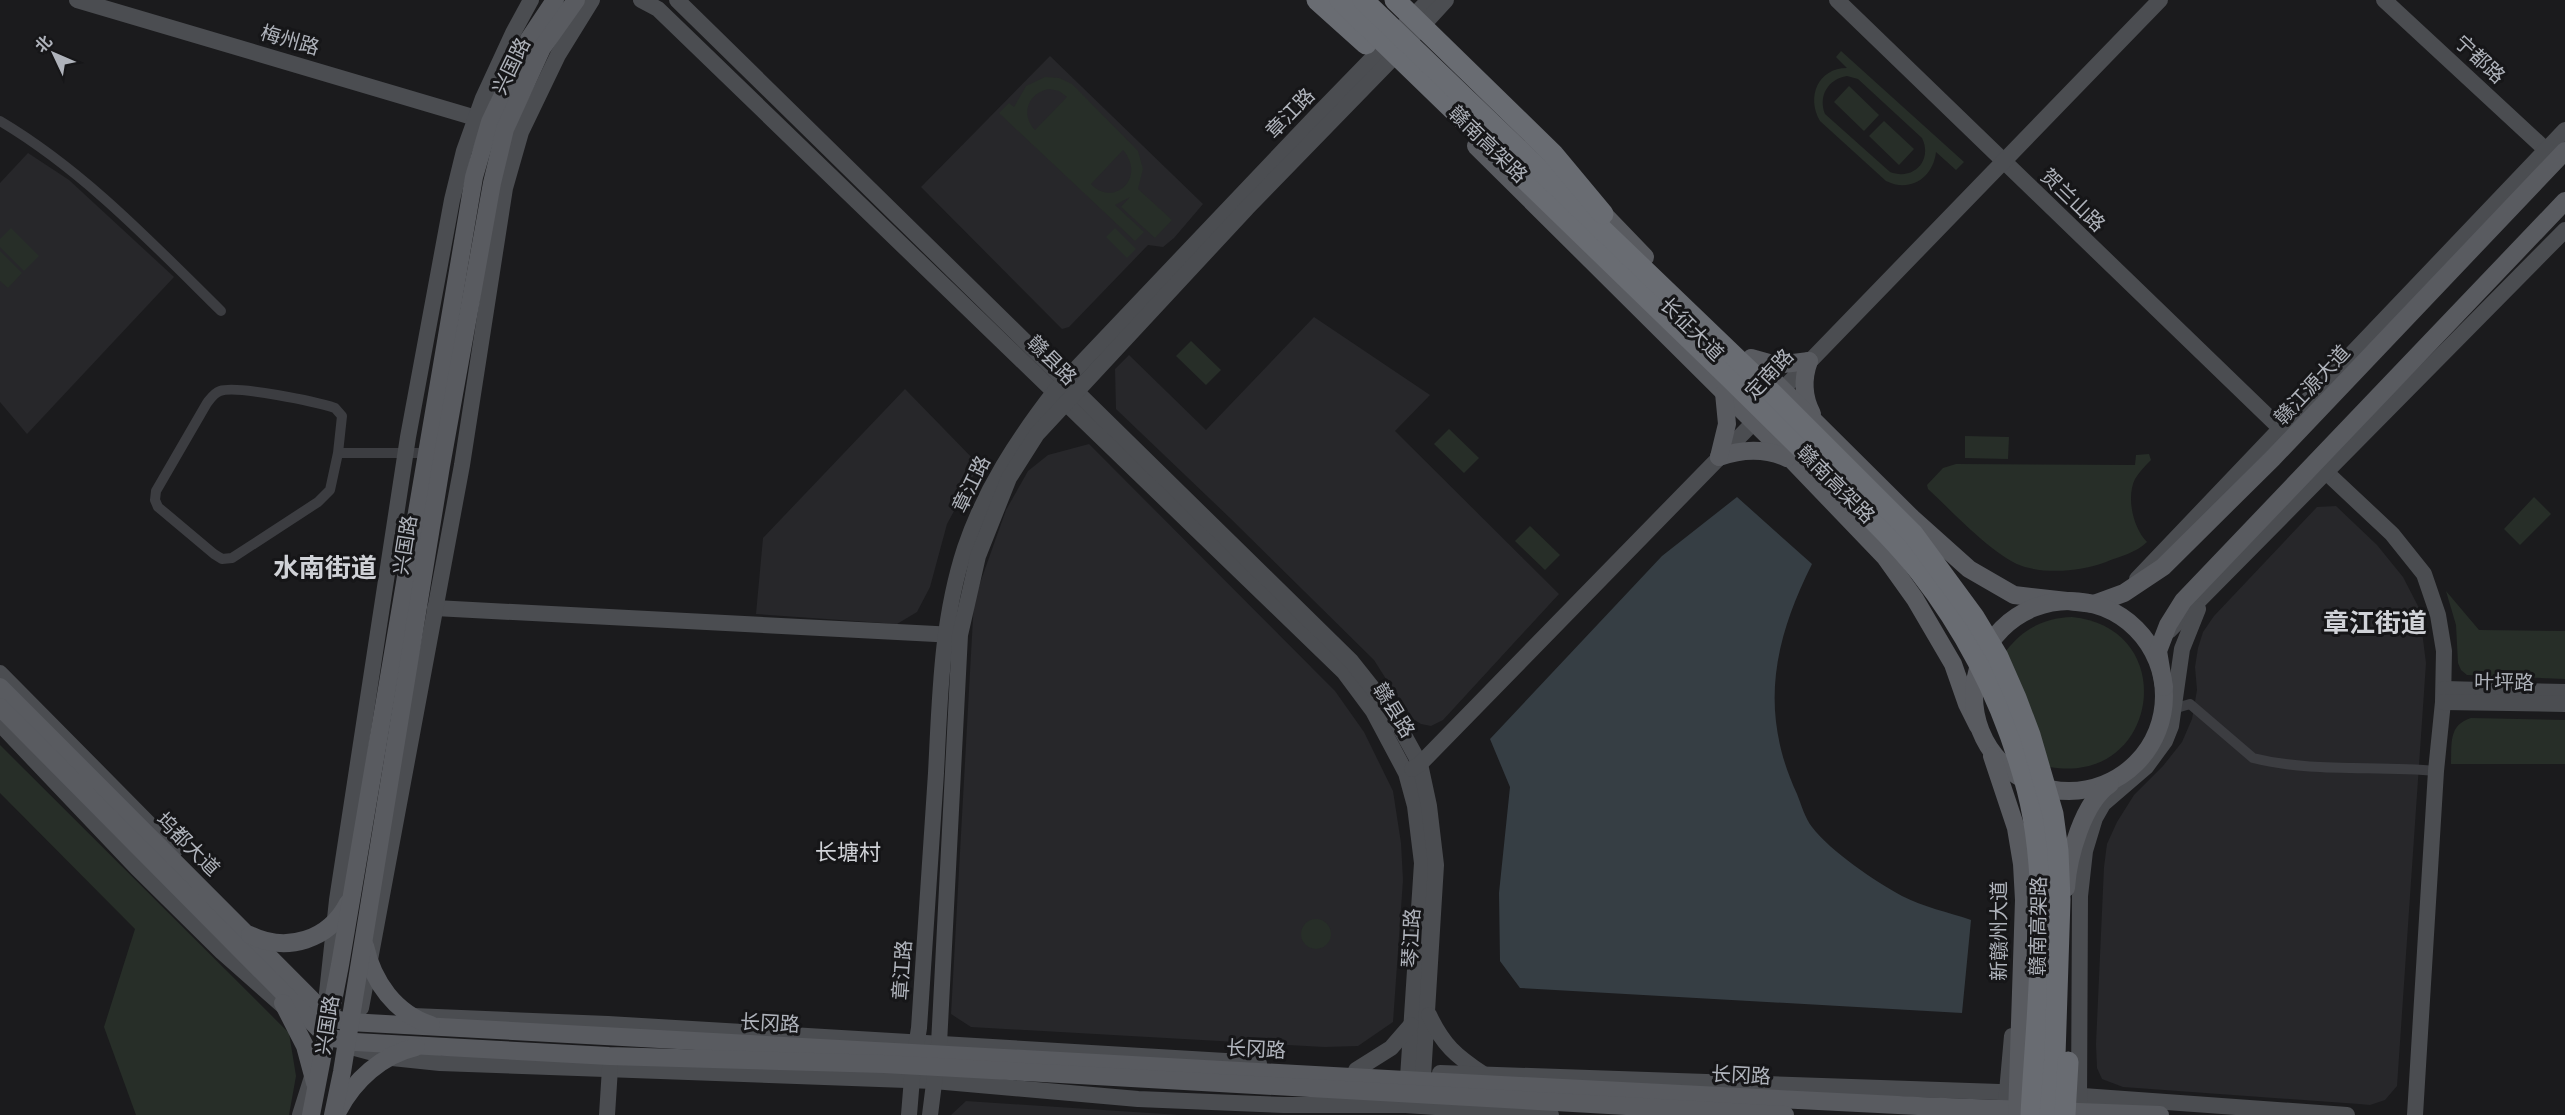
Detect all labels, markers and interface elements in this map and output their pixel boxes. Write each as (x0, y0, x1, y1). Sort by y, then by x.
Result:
street label: 梅州路 (258, 18, 323, 61)
north arrow (24, 24, 84, 84)
street label: 宁都路 (2449, 28, 2511, 89)
text: 北 (30, 30, 57, 57)
street label: 兴国路 (485, 33, 536, 99)
street label: 章江路 (1259, 82, 1320, 144)
street label: 赣南高架路 (1443, 99, 1534, 188)
street label: 贺兰山路 (2035, 162, 2111, 237)
street label: 长征大道 (1655, 291, 1730, 366)
street label: 赣县路 (1022, 329, 1083, 390)
street label: 赣江源大道 (2268, 339, 2356, 430)
street label: 定南路 (1738, 343, 1799, 405)
street label: 赣南高架路 (1791, 439, 1881, 529)
street label: 章江路 (945, 451, 996, 517)
street label: 兴国路 (386, 513, 423, 577)
district label: 水南街道 (273, 550, 377, 585)
district label: 章江街道 (2323, 605, 2427, 640)
street label: 叶坪路 (2474, 667, 2534, 696)
street label: 赣县路 (1367, 677, 1422, 742)
street label: 坞都大道 (151, 806, 226, 881)
district label: 长塘村 (815, 837, 881, 867)
street label: 赣南高架路 (2023, 876, 2052, 976)
street label: 新赣州大道 (1985, 881, 2012, 981)
street label: 琴江路 (1395, 907, 1426, 969)
street label: 章江路 (886, 939, 917, 1001)
street label: 兴国路 (308, 993, 345, 1057)
street label: 长冈路 (739, 1007, 801, 1038)
street label: 长冈路 (1225, 1033, 1287, 1064)
street label: 长冈路 (1710, 1059, 1772, 1090)

